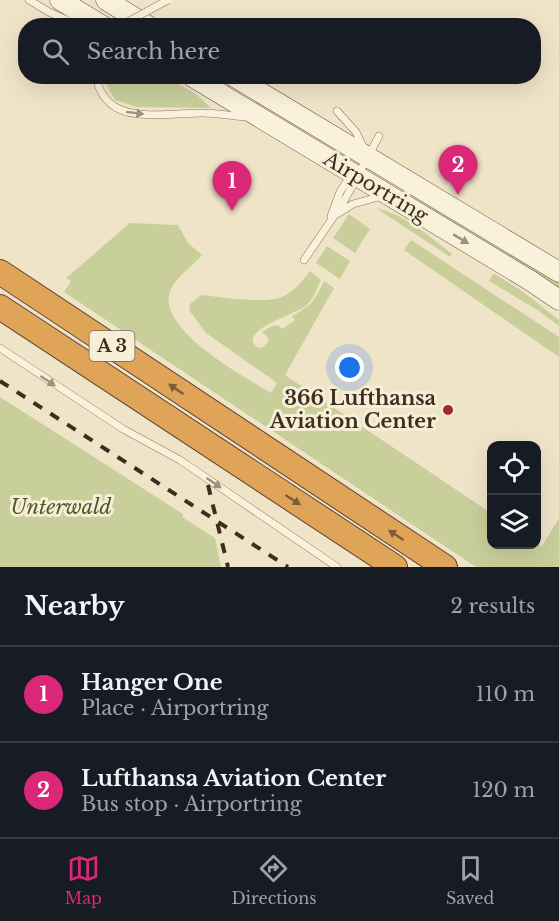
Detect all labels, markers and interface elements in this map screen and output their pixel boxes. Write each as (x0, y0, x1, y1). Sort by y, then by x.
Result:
search box (18, 18, 541, 84)
icon: search (39, 35, 72, 68)
text: Search here (87, 38, 220, 65)
one-way arrow (126, 108, 145, 117)
street label: Airportring (319, 146, 433, 228)
pin: 2 (438, 146, 478, 195)
pin: 1 (212, 162, 252, 211)
one-way arrow (453, 234, 469, 245)
road number: A 3 (90, 331, 134, 361)
your location (335, 353, 364, 382)
one-way arrow (40, 375, 56, 387)
one-way arrow (168, 383, 184, 395)
place label: 366 Lufthansa Aviation Center (269, 386, 437, 433)
marker: 366 Lufthansa Aviation Center (441, 403, 455, 417)
map controls (487, 441, 541, 549)
button: locate (487, 441, 541, 495)
one-way arrow (206, 477, 222, 488)
park label: Unterwald (11, 495, 111, 519)
one-way arrow (285, 495, 302, 506)
button: layers (487, 495, 541, 549)
one-way arrow (388, 530, 404, 541)
text: Nearby (24, 590, 125, 622)
text: 2 results (451, 594, 535, 618)
text: Hanger One (81, 669, 223, 696)
text: 1 (39, 682, 48, 706)
text: 110 m (476, 682, 535, 706)
text: Place · Airportring (81, 696, 269, 720)
text: Lufthansa Aviation Center (81, 765, 386, 792)
text: 2 (37, 778, 50, 802)
text: 120 m (472, 778, 535, 802)
text: Bus stop · Airportring (81, 792, 302, 816)
tab: Map (65, 852, 102, 908)
tab: Directions (231, 852, 316, 908)
tab: Saved (446, 852, 494, 908)

